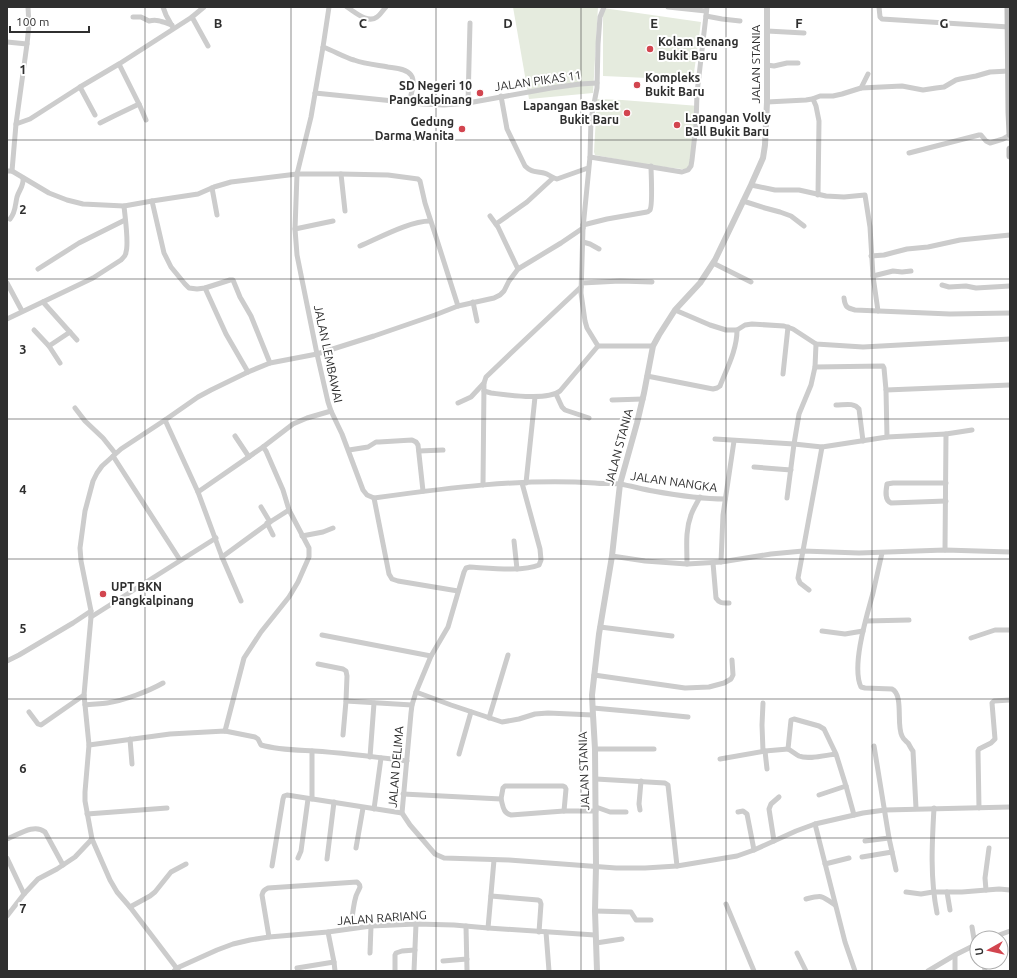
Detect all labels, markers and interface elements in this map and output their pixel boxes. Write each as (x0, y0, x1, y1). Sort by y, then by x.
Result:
scale bar (10, 8, 89, 34)
text: 100 m (16, 15, 49, 28)
text: B (214, 16, 223, 30)
text: C (359, 16, 368, 30)
text: D (503, 16, 513, 30)
text: E (650, 16, 658, 30)
text: F (795, 16, 803, 30)
text: G (940, 16, 949, 30)
street label: JALAN STANIA (749, 24, 762, 103)
place label: Kolam Renang Bukit Baru (658, 35, 738, 62)
marker: Kolam Renang Bukit Baru (645, 44, 655, 54)
text: 1 (19, 62, 27, 76)
street label: JALAN PIKAS 11 (494, 68, 582, 93)
place label: Kompleks Bukit Baru (645, 71, 705, 98)
place label: SD Negeri 10 Pangkalpinang (389, 79, 472, 106)
marker: Kompleks Bukit Baru (632, 80, 642, 90)
marker: SD Negeri 10 Pangkalpinang (475, 88, 485, 98)
place label: Lapangan Basket Bukit Baru (523, 99, 619, 126)
marker: Lapangan Basket Bukit Baru (622, 108, 632, 118)
place label: Lapangan Volly Ball Bukit Baru (685, 111, 772, 138)
place label: Gedung Darma Wanita (375, 115, 454, 142)
marker: Lapangan Volly Ball Bukit Baru (672, 120, 682, 130)
marker: Gedung Darma Wanita (457, 124, 467, 134)
text: 2 (19, 202, 27, 216)
street label: JALAN LEMBAWAI (312, 304, 345, 404)
text: 3 (19, 342, 27, 356)
street label: JALAN STANIA (602, 407, 635, 487)
street label: JALAN NANGKA (630, 469, 719, 494)
text: 4 (19, 482, 27, 496)
place label: UPT BKN Pangkalpinang (111, 580, 194, 607)
marker: UPT BKN Pangkalpinang (98, 589, 108, 599)
text: 5 (19, 621, 27, 635)
street label: JALAN DELIMA (385, 725, 406, 808)
street label: JALAN STANIA (576, 731, 591, 811)
text: 6 (19, 761, 27, 775)
text: 7 (19, 901, 27, 915)
street label: JALAN RARIANG (337, 908, 427, 927)
north arrow (969, 930, 1009, 970)
text: U (973, 947, 986, 956)

